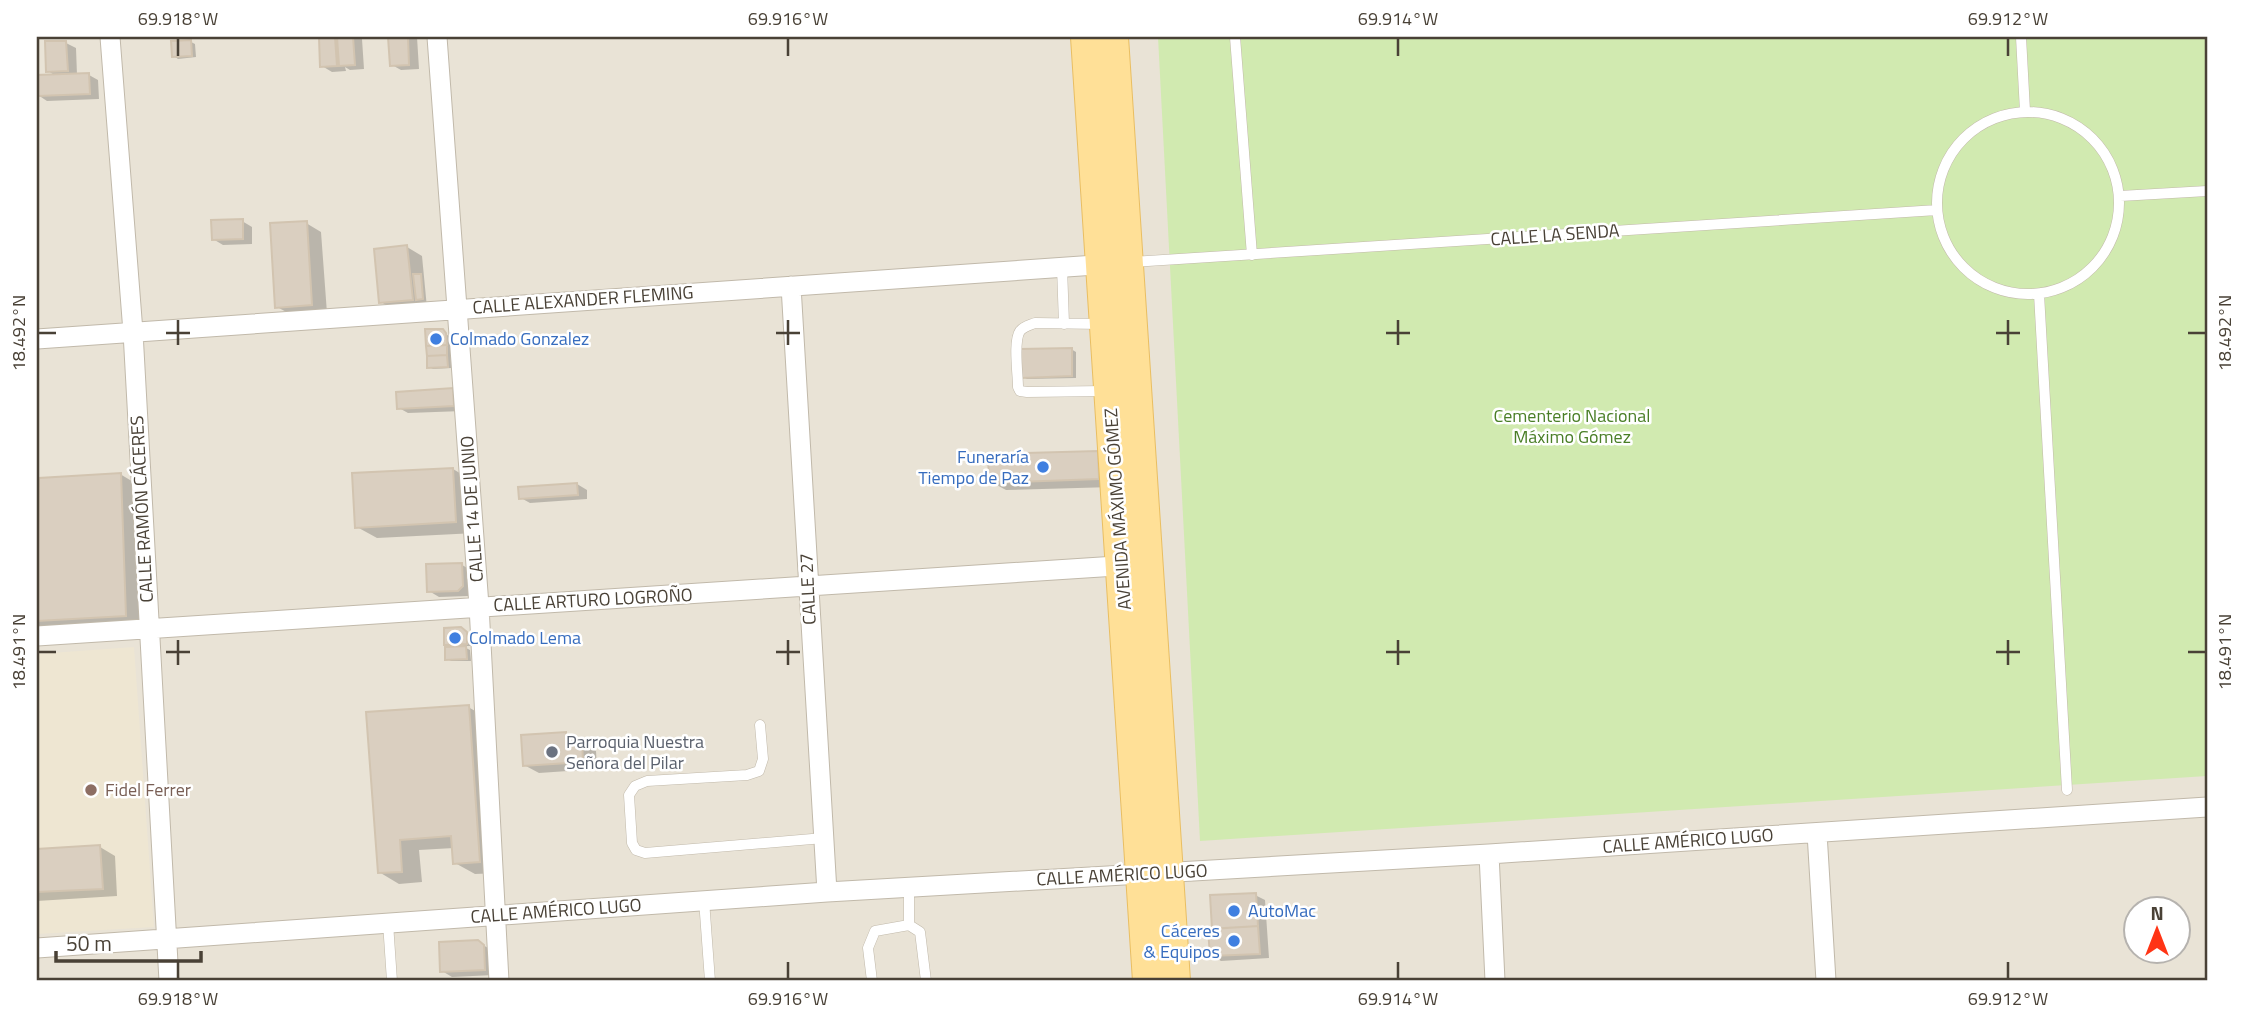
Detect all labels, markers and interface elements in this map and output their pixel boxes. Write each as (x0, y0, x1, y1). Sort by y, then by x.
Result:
text: 69.918°W (138, 5, 218, 32)
text: 69.916°W (748, 5, 828, 32)
text: 69.914°W (1358, 5, 1438, 32)
text: 69.912°W (1968, 5, 2048, 32)
street label: CALLE LA SENDA (1490, 217, 1620, 252)
street label: CALLE ALEXANDER FLEMING (472, 278, 694, 321)
text: 18.492°N (5, 295, 32, 371)
text: 18.492°N (2211, 295, 2238, 371)
place label: Colmado Gonzalez (450, 325, 589, 352)
marker: Colmado Gonzalez (428, 331, 444, 347)
park label: Cementerio Nacional Máximo Gómez (1494, 402, 1650, 450)
street label: AVENIDA MÁXIMO GÓMEZ (1097, 407, 1138, 611)
street label: CALLE RAMÓN CÁCERES (123, 415, 160, 603)
street label: CALLE 14 DE JUNIO (453, 435, 490, 583)
place label: Funeraría Tiempo de Paz (918, 443, 1029, 491)
marker: Funeraría Tiempo de Paz (1035, 459, 1051, 475)
street label: CALLE 27 (792, 552, 823, 626)
street label: CALLE ARTURO LOGROÑO (493, 581, 693, 618)
text: 18.491°N (5, 614, 32, 690)
text: 18.491°N (2211, 614, 2238, 690)
place label: Colmado Lema (469, 624, 581, 651)
marker: Colmado Lema (447, 630, 463, 646)
place label: Parroquia Nuestra Señora del Pilar (566, 728, 704, 776)
marker: Parroquia Nuestra Señora del Pilar (544, 744, 560, 760)
place label: Fidel Ferrer (105, 776, 191, 803)
marker: Fidel Ferrer (83, 782, 99, 798)
street label: CALLE AMÉRICO LUGO (1602, 821, 1774, 860)
street label: CALLE AMÉRICO LUGO (1036, 857, 1208, 892)
street label: CALLE AMÉRICO LUGO (470, 891, 642, 930)
north arrow (2122, 895, 2192, 965)
place label: AutoMac (1248, 897, 1316, 924)
text: N (2150, 898, 2164, 927)
marker: AutoMac (1226, 903, 1242, 919)
place label: Cáceres & Equipos (1144, 917, 1220, 965)
scale bar (56, 920, 201, 964)
text: 50 m (66, 927, 112, 959)
marker: Cáceres & Equipos (1226, 933, 1242, 949)
text: 69.918°W (138, 985, 218, 1012)
text: 69.916°W (748, 985, 828, 1012)
text: 69.914°W (1358, 985, 1438, 1012)
text: 69.912°W (1968, 985, 2048, 1012)

